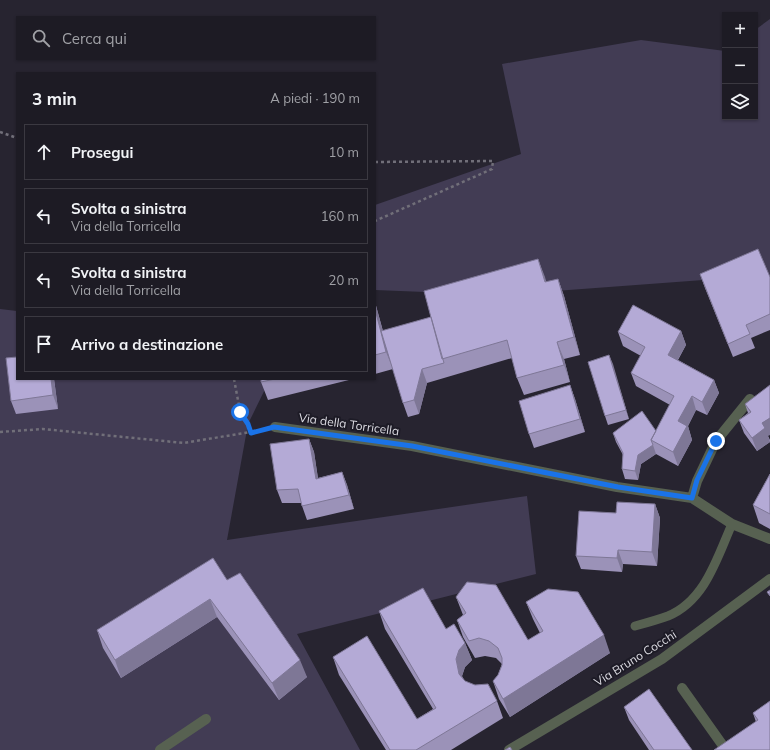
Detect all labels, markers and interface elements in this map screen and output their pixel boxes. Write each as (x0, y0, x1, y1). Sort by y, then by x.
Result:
map controls (722, 12, 758, 120)
button: + (722, 12, 758, 48)
search box (16, 16, 376, 60)
icon: search (30, 27, 52, 49)
text: Cerca qui (62, 29, 127, 48)
button: − (722, 48, 758, 84)
button: layers (722, 84, 758, 120)
text: 3 min (32, 88, 77, 109)
text: A piedi · 190 m (270, 90, 360, 106)
icon: ahead (33, 141, 55, 163)
text: Prosegui (71, 143, 133, 162)
text: 10 m (329, 144, 359, 160)
text: Svolta a sinistra (71, 199, 187, 218)
icon: left (33, 205, 55, 227)
text: 160 m (321, 208, 359, 224)
text: Via della Torricella (71, 218, 181, 234)
text: Svolta a sinistra (71, 263, 187, 282)
icon: left (33, 269, 55, 291)
text: 20 m (329, 272, 359, 288)
text: Via della Torricella (71, 282, 181, 298)
icon: arrive (33, 333, 55, 355)
text: Arrivo a destinazione (71, 335, 223, 354)
route start (231, 403, 249, 421)
street label: Via della Torricella (298, 410, 400, 438)
route end (707, 432, 725, 450)
street label: Via Bruno Cocchi (591, 627, 679, 689)

